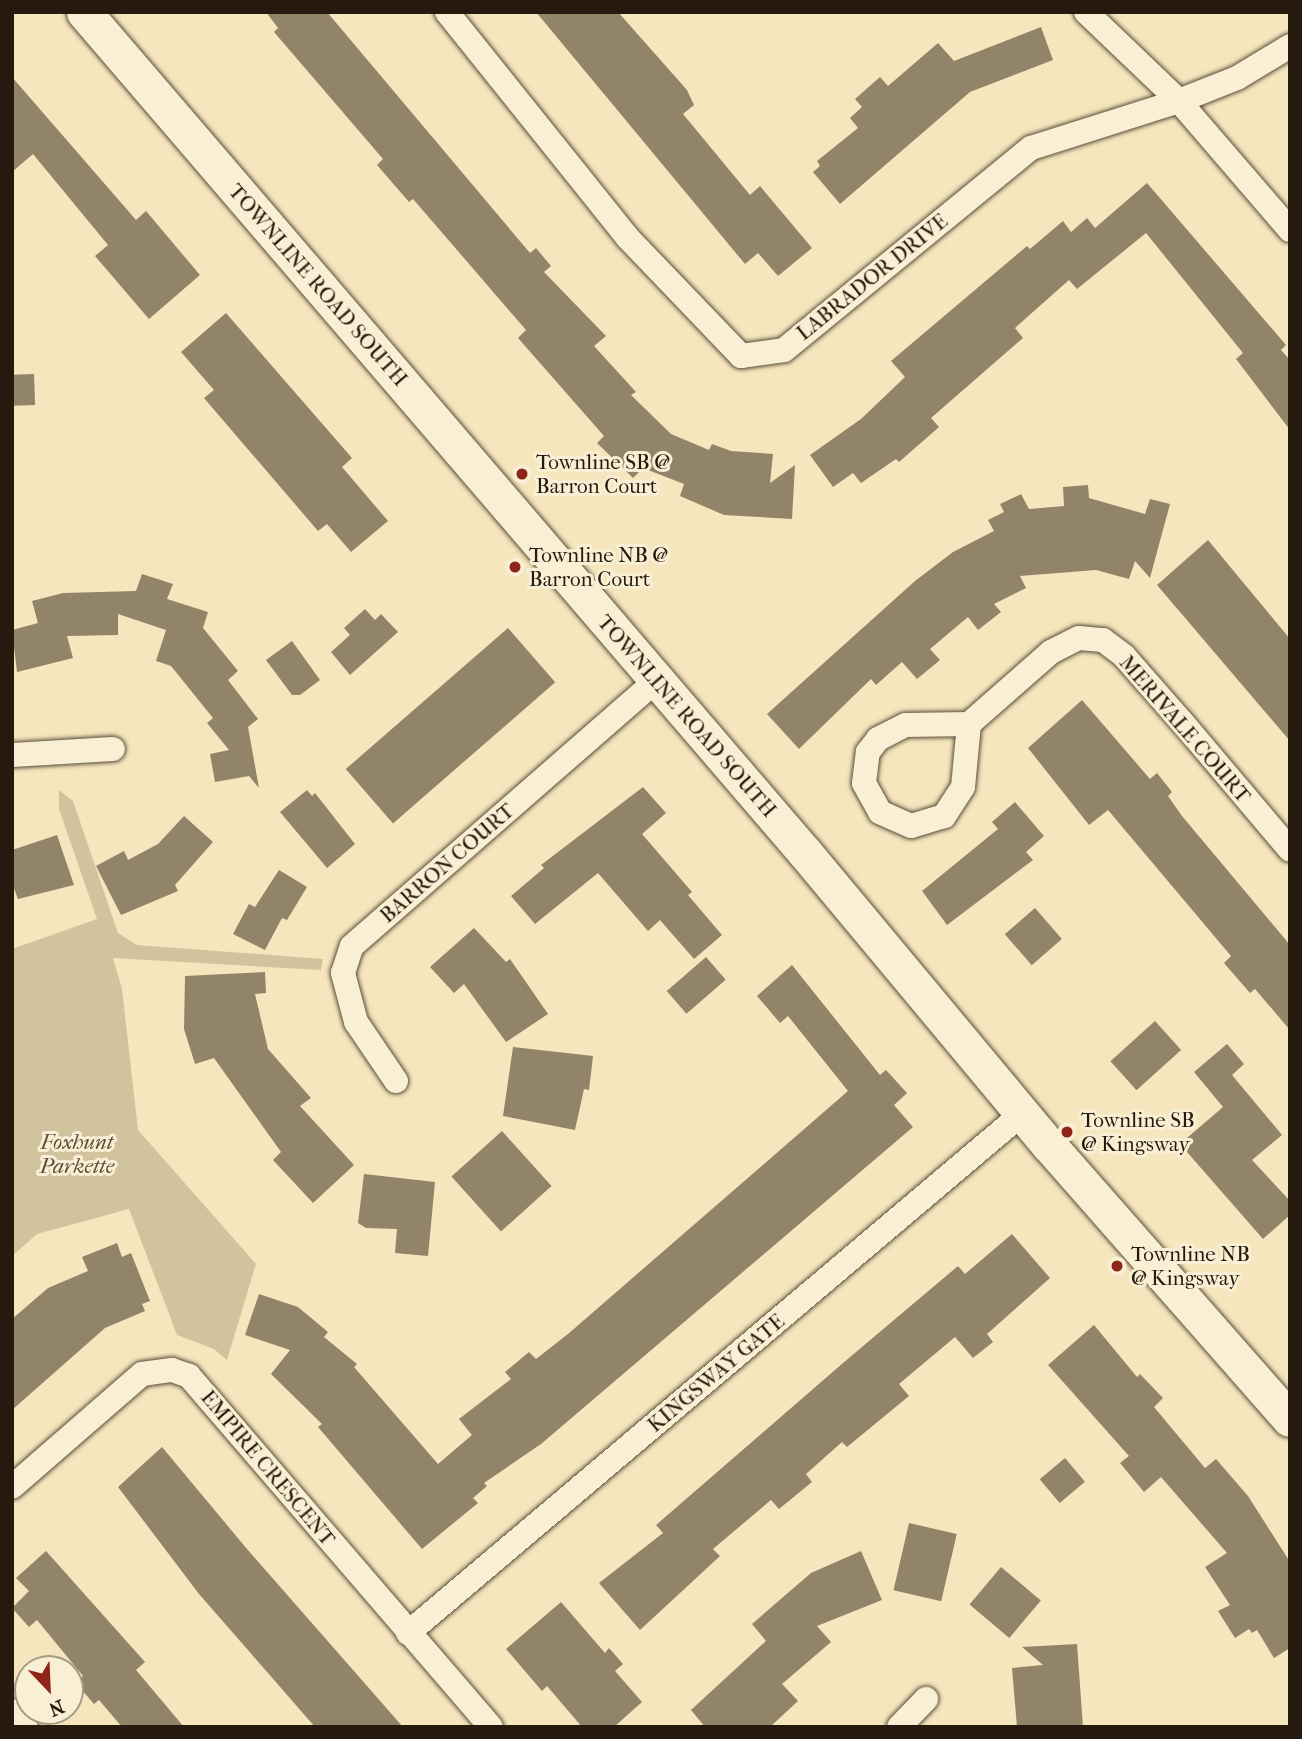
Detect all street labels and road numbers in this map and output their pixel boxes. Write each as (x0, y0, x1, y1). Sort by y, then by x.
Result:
street label: TOWNLINE ROAD SOUTH (223, 179, 413, 391)
street label: LABRADOR DRIVE (791, 208, 953, 346)
street label: TOWNLINE ROAD SOUTH (592, 610, 782, 822)
street label: MERIVALE COURT (1114, 650, 1256, 808)
street label: BARRON COURT (375, 798, 519, 928)
street label: KINGSWAY GATE (642, 1308, 790, 1438)
street label: EMPIRE CRESCENT (196, 1385, 340, 1551)

